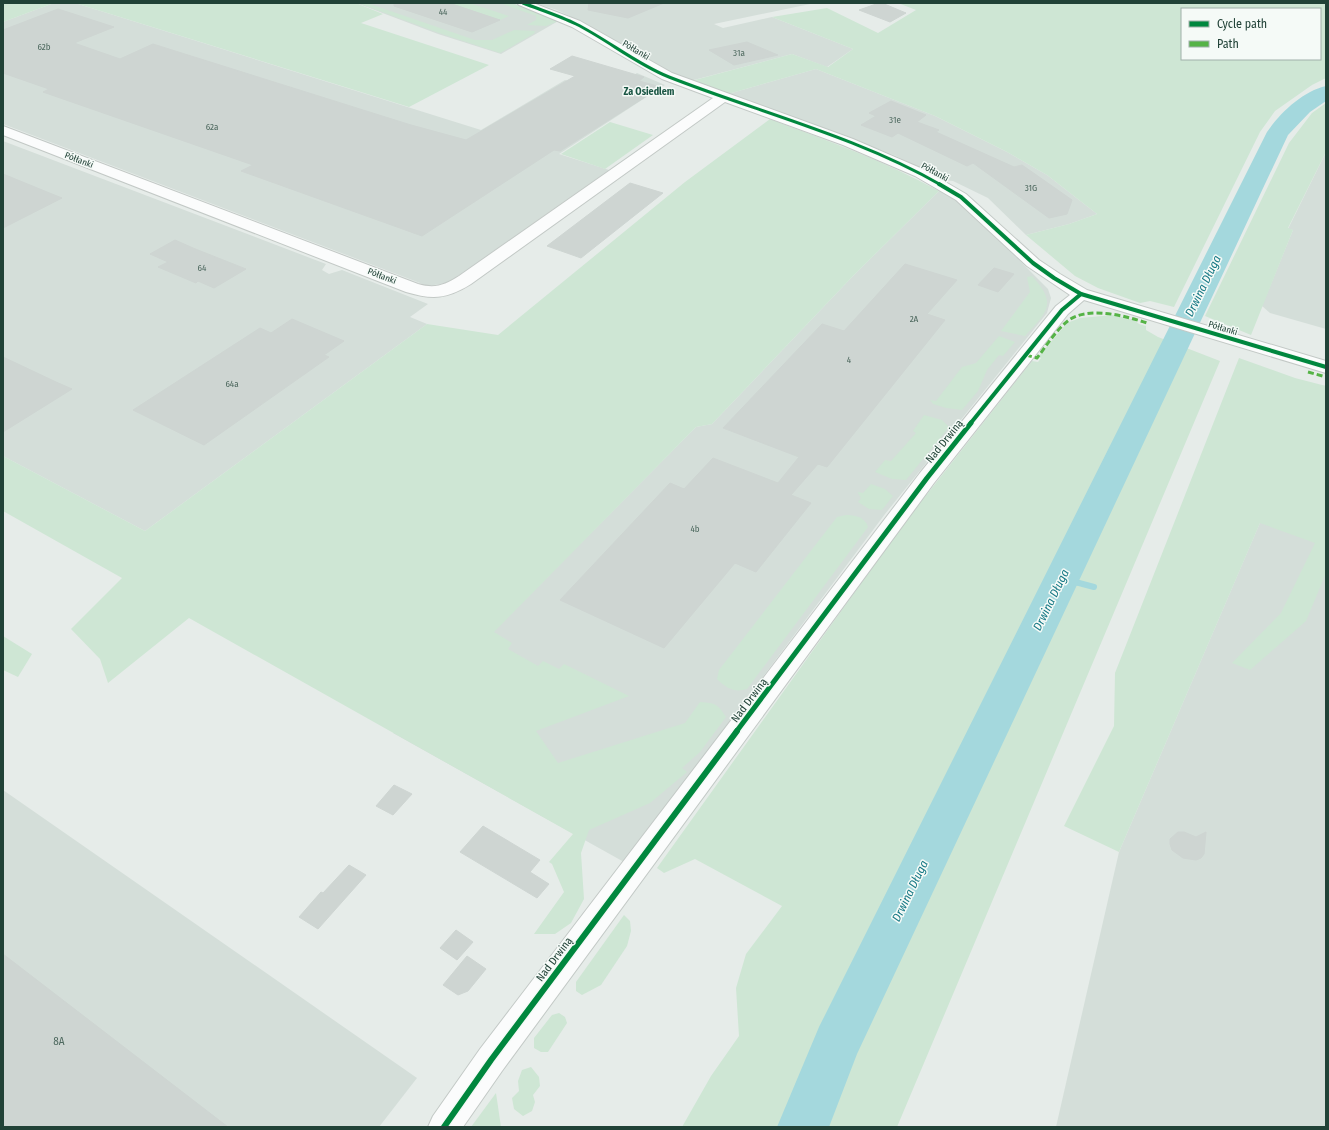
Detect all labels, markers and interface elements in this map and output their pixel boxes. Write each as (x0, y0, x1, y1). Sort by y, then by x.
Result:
house number: 44 (439, 7, 448, 17)
legend (1181, 8, 1321, 60)
text: Cycle path (1217, 17, 1267, 31)
text: Path (1217, 37, 1239, 51)
street label: Półłanki (621, 38, 651, 62)
house number: 62b (37, 42, 51, 52)
house number: 31a (733, 48, 745, 58)
district label: Za Osiedlem (623, 86, 675, 98)
house number: 31e (889, 115, 901, 125)
house number: 62a (206, 122, 219, 132)
street label: Półłanki (63, 150, 95, 170)
street label: Półłanki (920, 160, 950, 184)
house number: 31G (1025, 183, 1037, 193)
water label: Drwina Długa (1182, 253, 1224, 319)
house number: 64 (198, 263, 207, 273)
street label: Półłanki (366, 266, 398, 286)
house number: 2A (910, 314, 919, 324)
street label: Półłanki (1207, 319, 1239, 337)
house number: 4 (847, 355, 852, 365)
house number: 64a (225, 379, 239, 389)
street label: Nad Drwiną (923, 417, 966, 466)
house number: 4b (690, 524, 700, 534)
water label: Drwina Długa (1030, 567, 1072, 633)
street label: Nad Drwiną (729, 676, 770, 725)
water label: Drwina Długa (889, 858, 931, 924)
street label: Nad Drwiną (534, 935, 575, 984)
house number: 8A (53, 1035, 65, 1048)

